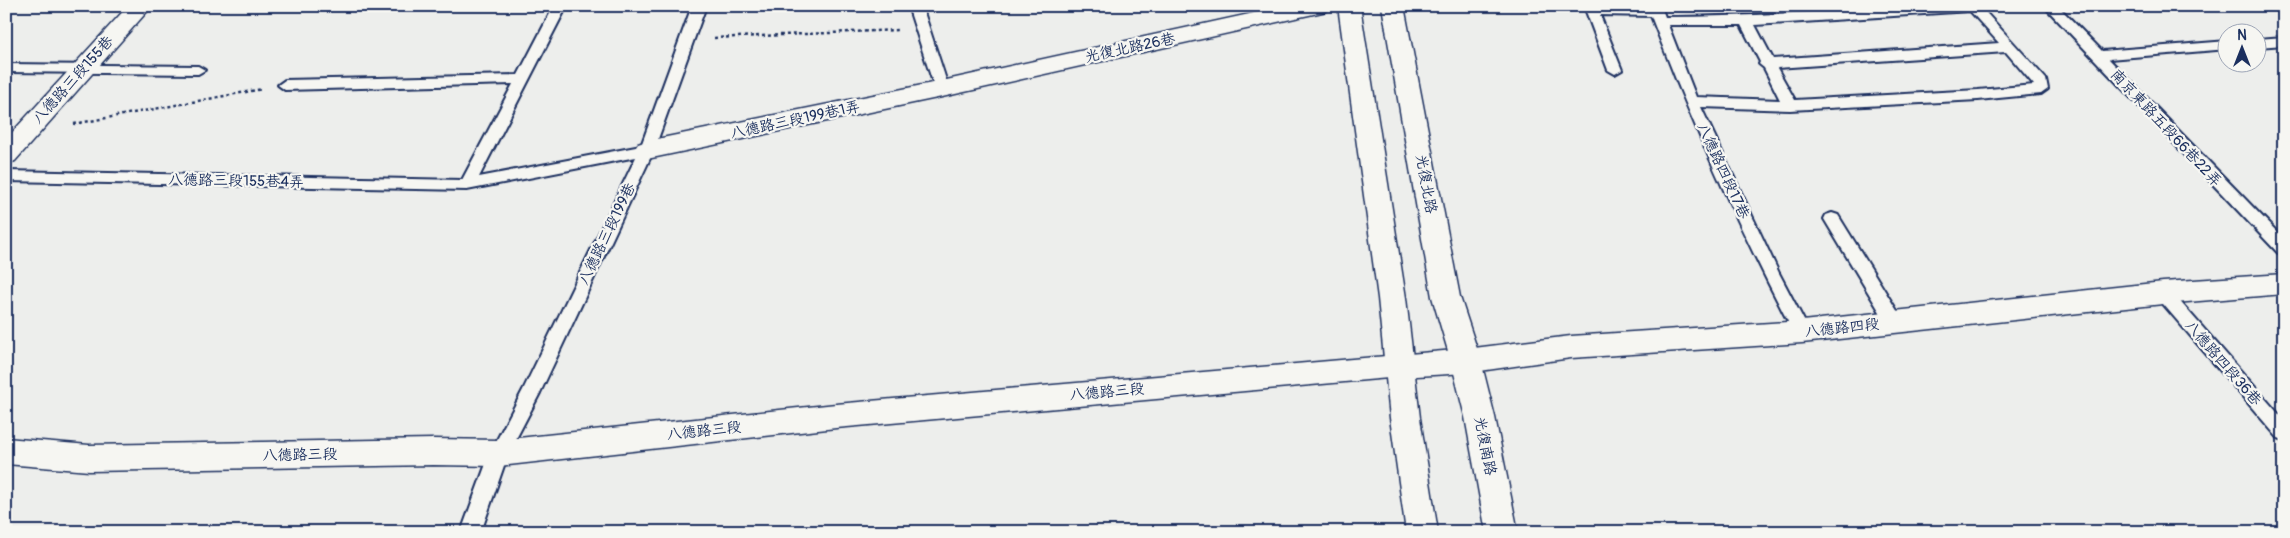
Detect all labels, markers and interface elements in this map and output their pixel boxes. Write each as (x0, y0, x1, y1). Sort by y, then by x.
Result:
north arrow (2218, 22, 2268, 72)
text: N (2237, 27, 2247, 44)
street label: 光復北路26巷 (1083, 29, 1177, 67)
street label: 八德路三段155巷 (28, 32, 118, 128)
street label: 南京東路五段66巷22弄 (2106, 65, 2226, 191)
street label: 八德路三段199巷1弄 (728, 97, 862, 143)
street label: 八德路四段17巷 (1692, 120, 1754, 222)
street label: 光復北路 (1411, 153, 1441, 215)
street label: 八德路三段155巷4弄 (168, 170, 304, 192)
street label: 八德路三段199巷 (574, 180, 640, 288)
street label: 八德路四段 (1804, 315, 1880, 341)
street label: 八德路四段36巷 (2181, 316, 2265, 410)
street label: 八德路三段 (1069, 379, 1145, 405)
street label: 光復南路 (1470, 415, 1500, 477)
street label: 八德路三段 (666, 418, 742, 444)
street label: 八德路三段 (262, 445, 338, 465)

